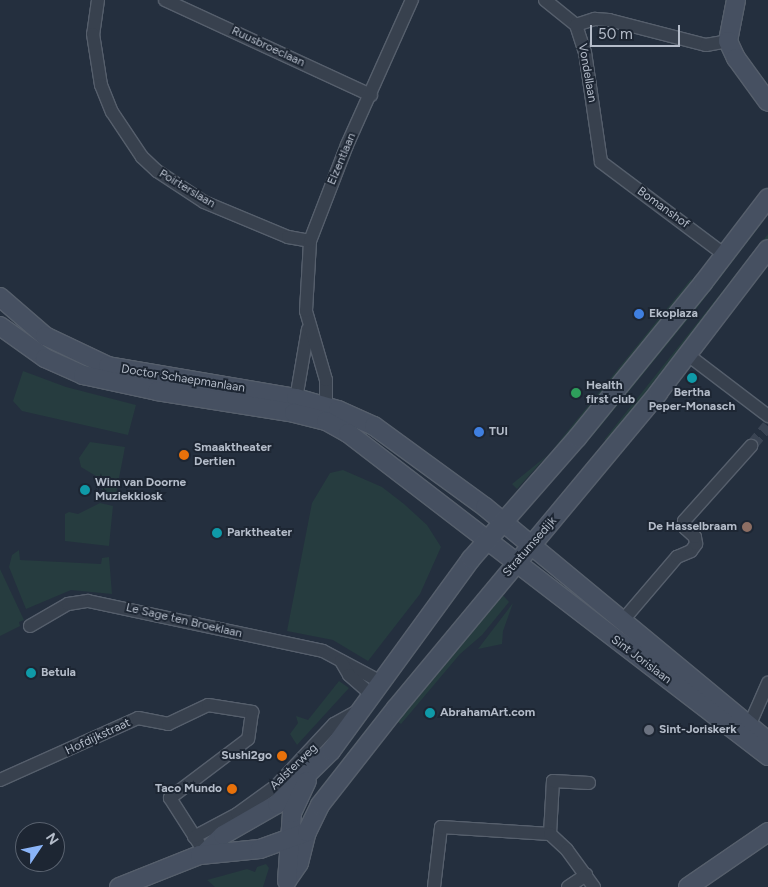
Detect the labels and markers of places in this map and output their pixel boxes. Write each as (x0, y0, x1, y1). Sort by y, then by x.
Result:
place label: Ekoplaza (649, 307, 698, 321)
marker: Ekoplaza (633, 308, 645, 320)
marker: Bertha Peper-Monasch (686, 372, 698, 384)
place label: Health first club (586, 379, 635, 407)
place label: Bertha Peper-Monasch (649, 386, 735, 414)
marker: Health first club (570, 387, 582, 399)
place label: TUI (489, 425, 508, 439)
marker: TUI (473, 426, 485, 438)
place label: Smaaktheater Dertien (194, 441, 272, 469)
marker: Smaaktheater Dertien (178, 449, 190, 461)
place label: Wim van Doorne Muziekkiosk (95, 476, 186, 504)
marker: Wim van Doorne Muziekkiosk (79, 484, 91, 496)
place label: De Hasselbraam (648, 520, 737, 534)
marker: De Hasselbraam (741, 521, 753, 533)
place label: Parktheater (227, 526, 292, 540)
marker: Parktheater (211, 527, 223, 539)
place label: Betula (41, 666, 76, 680)
marker: Betula (25, 667, 37, 679)
place label: AbrahamArt.com (440, 706, 535, 720)
marker: AbrahamArt.com (424, 707, 436, 719)
place label: Sint-Joriskerk (659, 723, 737, 737)
marker: Sint-Joriskerk (643, 724, 655, 736)
place label: Sushi2go (221, 749, 272, 763)
marker: Sushi2go (276, 750, 288, 762)
place label: Taco Mundo (155, 782, 222, 796)
marker: Taco Mundo (226, 783, 238, 795)

